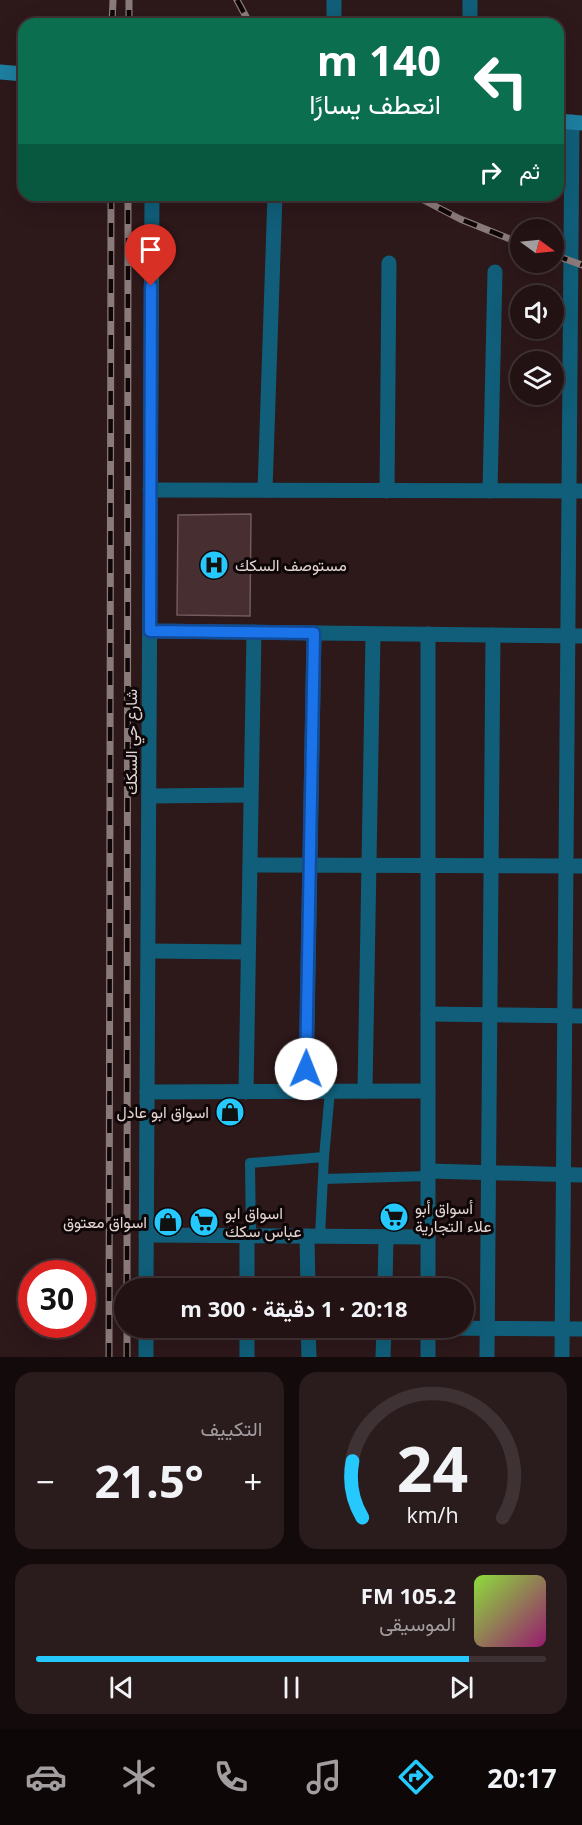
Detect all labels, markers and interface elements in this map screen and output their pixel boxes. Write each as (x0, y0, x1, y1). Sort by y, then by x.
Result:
text: 140 m (317, 31, 441, 88)
icon: left (462, 42, 540, 120)
text: انعطف يسارًا (309, 85, 441, 122)
text: ثم (519, 155, 540, 185)
icon: right (474, 156, 507, 189)
north arrow (510, 219, 564, 273)
map controls (510, 219, 564, 405)
pin (125, 224, 176, 286)
icon: arrive (134, 233, 167, 266)
button: sound (510, 285, 564, 339)
button: layers (510, 351, 564, 405)
hospital icon: مستوصف السكك (198, 549, 230, 581)
place label: مستوصف السكك (235, 554, 347, 576)
street label: شارع حي السكك (120, 689, 145, 795)
position arrow (274, 1037, 338, 1101)
shop icon: اسواق ابو عادل (214, 1096, 246, 1128)
place label: اسواق ابو عادل (116, 1101, 209, 1123)
place label: أسواق أبو علاء التجارية (415, 1197, 492, 1237)
supermarket icon: أسواق أبو علاء التجارية (378, 1201, 410, 1233)
place label: اسواق ابو عباس سكك (225, 1202, 301, 1242)
shop icon: اسواق معتوق (152, 1206, 184, 1238)
supermarket icon: اسواق ابو عباس سكك (188, 1206, 220, 1238)
place label: اسواق معتوق (63, 1211, 147, 1233)
speed limit sign: 30 (18, 1260, 96, 1338)
text: 20:18 · 1 دقيقة · 300 m (180, 1293, 408, 1323)
text: التكييف (200, 1415, 263, 1442)
text: 24 (397, 1425, 468, 1510)
text: 21.5° (95, 1450, 204, 1511)
text: − (36, 1459, 55, 1504)
text: + (244, 1459, 262, 1504)
text: km/h (407, 1500, 459, 1529)
text: 105.2 FM (361, 1580, 456, 1610)
text: الموسيقى (379, 1610, 456, 1637)
icon: previous (105, 1671, 138, 1704)
icon: pause (275, 1671, 308, 1704)
icon: next (445, 1671, 478, 1704)
icon: car (25, 1756, 67, 1798)
icon: climate (118, 1756, 160, 1798)
icon: phone (210, 1756, 252, 1798)
icon: music (303, 1756, 345, 1798)
icon: directions (395, 1756, 437, 1798)
text: 20:17 (487, 1759, 557, 1796)

